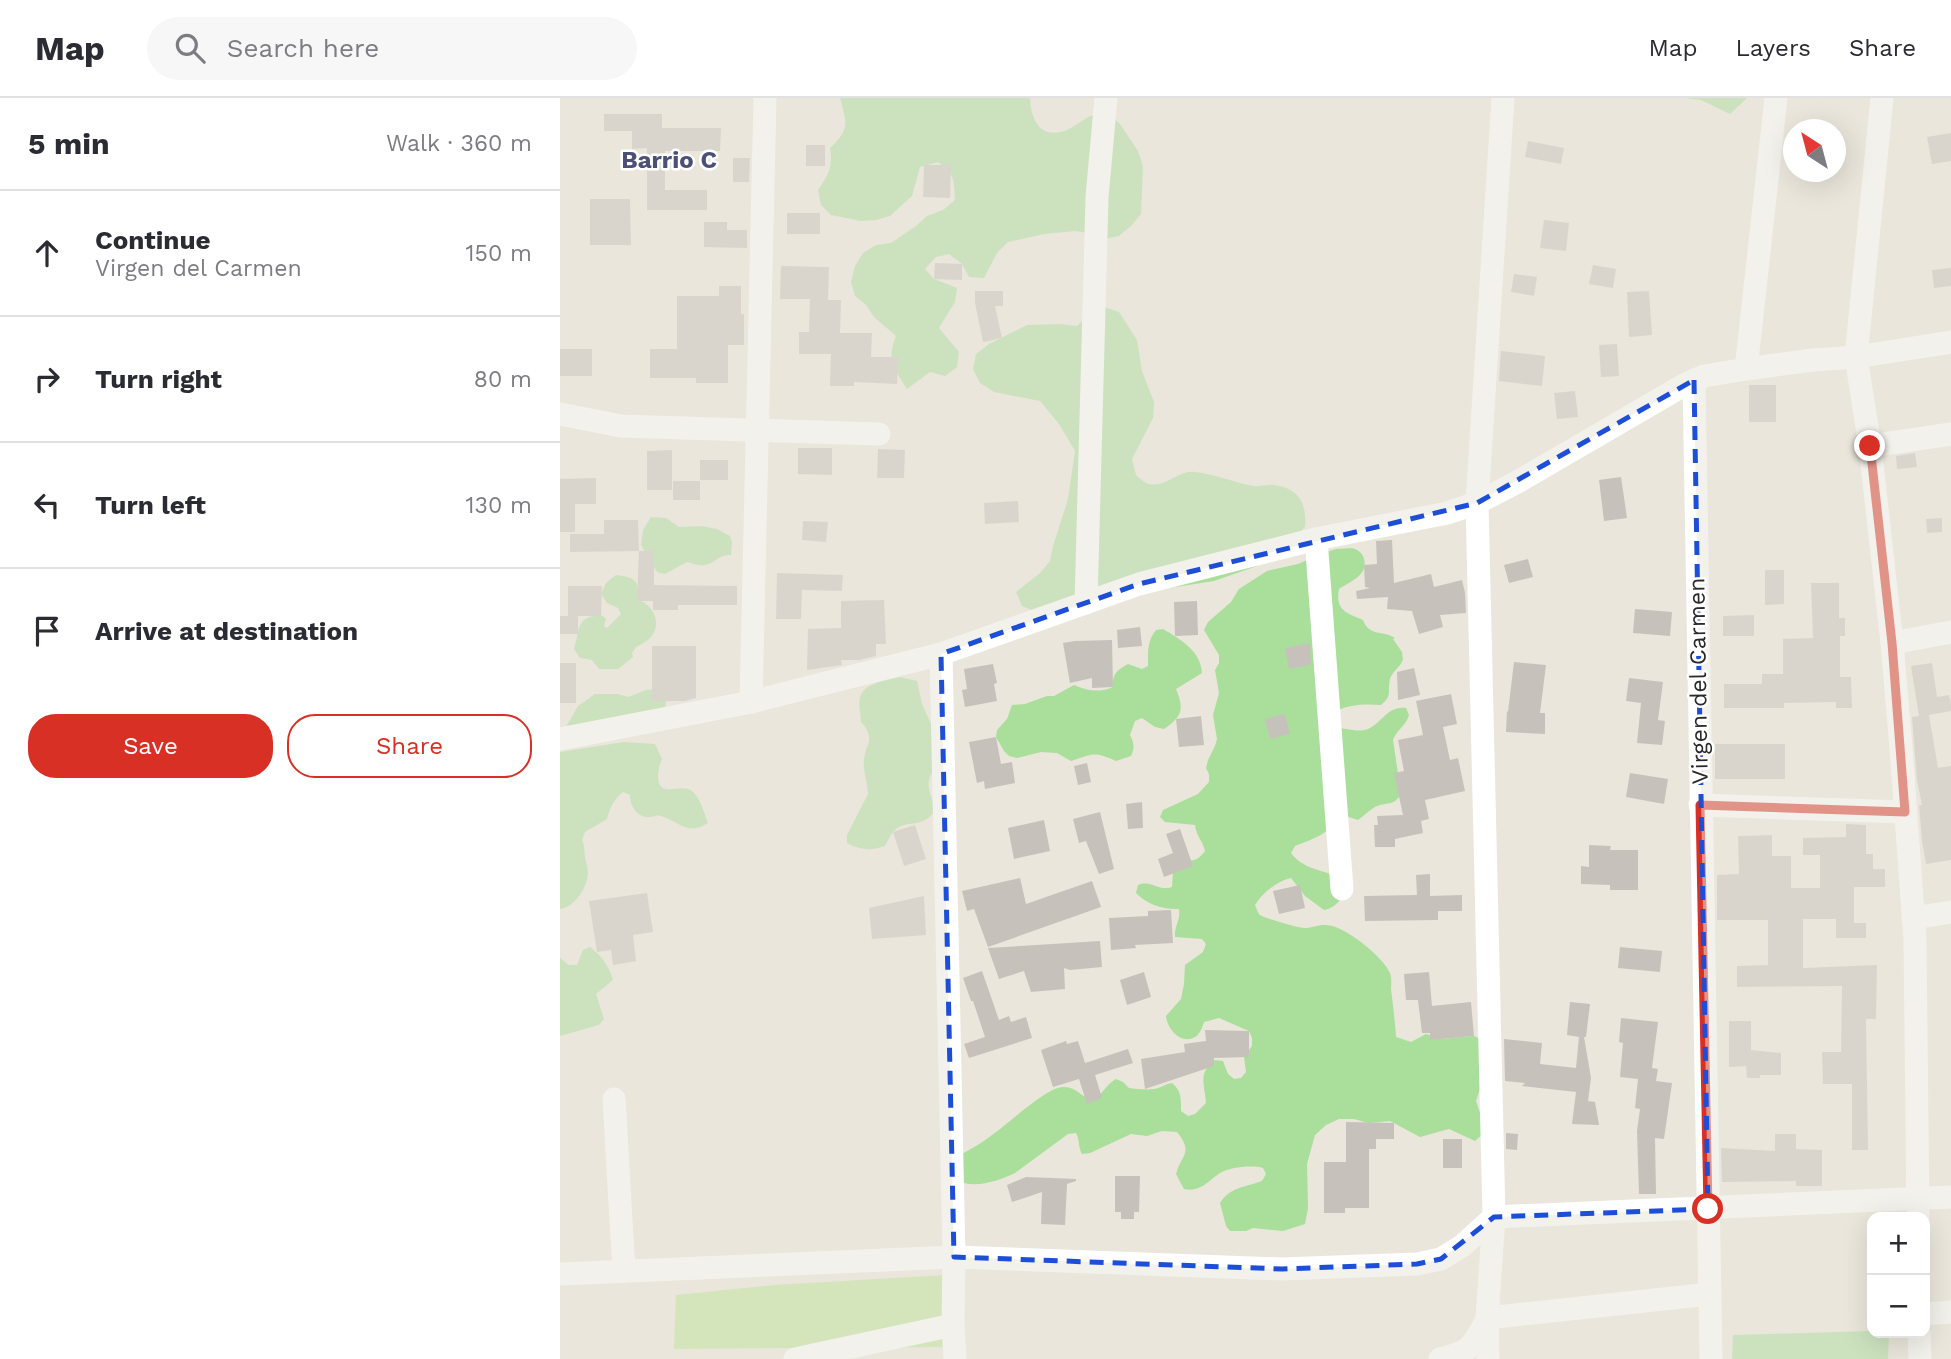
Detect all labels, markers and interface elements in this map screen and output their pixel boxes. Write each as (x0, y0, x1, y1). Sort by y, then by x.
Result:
search box (147, 17, 637, 80)
text: Map (35, 29, 105, 68)
icon: search (171, 29, 209, 67)
text: Search here (227, 33, 379, 63)
text: Map (1649, 34, 1697, 62)
text: Layers (1735, 34, 1811, 62)
text: Share (1849, 34, 1916, 62)
north arrow (1783, 119, 1846, 182)
text: 5 min (28, 126, 110, 161)
text: Walk · 360 m (386, 130, 532, 157)
district label: Barrio C (621, 146, 717, 174)
text: Continue (95, 225, 211, 255)
icon: ahead (28, 234, 66, 272)
text: 150 m (466, 240, 532, 267)
text: Virgen del Carmen (95, 255, 302, 282)
icon: right (28, 360, 66, 398)
text: Turn right (95, 364, 222, 394)
text: 80 m (474, 366, 532, 393)
route end (1854, 430, 1885, 461)
icon: left (28, 486, 66, 524)
text: Turn left (95, 490, 206, 520)
text: 130 m (466, 492, 532, 519)
street label: Virgen del Carmen (1683, 577, 1714, 785)
icon: arrive (28, 612, 66, 650)
text: Arrive at destination (95, 616, 358, 646)
button: Save (28, 714, 273, 778)
button: Share (287, 714, 532, 778)
route start (1692, 1193, 1723, 1224)
map controls (1867, 1212, 1930, 1338)
button: + (1867, 1212, 1930, 1275)
button: − (1867, 1275, 1930, 1338)

